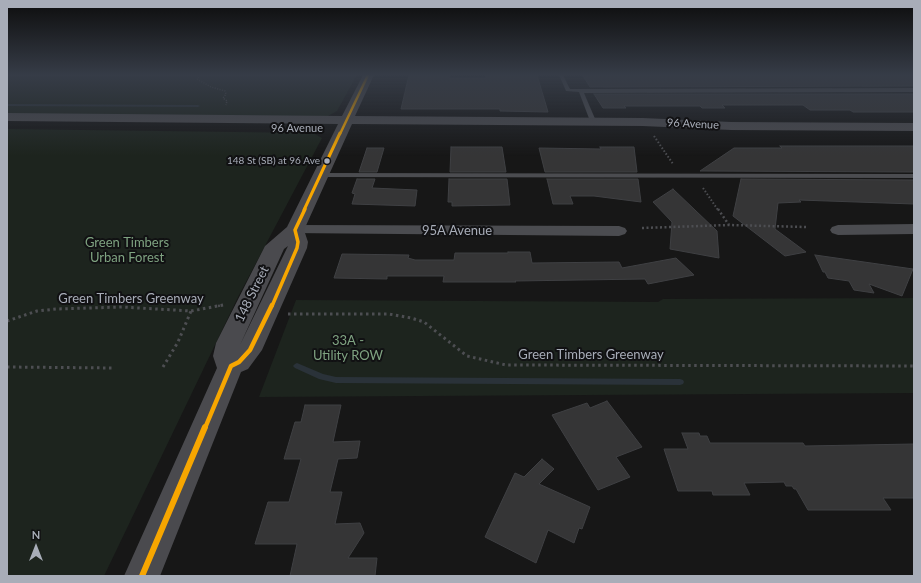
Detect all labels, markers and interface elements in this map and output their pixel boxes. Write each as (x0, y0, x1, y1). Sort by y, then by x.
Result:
street label: 96 Avenue (667, 116, 719, 132)
street label: 96 Avenue (271, 121, 323, 135)
place label: 148 St (SB) at 96 Ave (227, 155, 320, 167)
marker: 148 St (SB) at 96 Ave (322, 156, 332, 166)
street label: 95A Avenue (422, 223, 492, 239)
park label: Green Timbers Urban Forest (85, 235, 169, 266)
street label: 148 Street (232, 264, 272, 324)
street label: Green Timbers Greenway (58, 291, 204, 307)
park label: 33A - Utility ROW (313, 333, 383, 364)
street label: Green Timbers Greenway (518, 347, 664, 363)
north arrow (16, 527, 56, 567)
text: N (32, 528, 40, 541)

